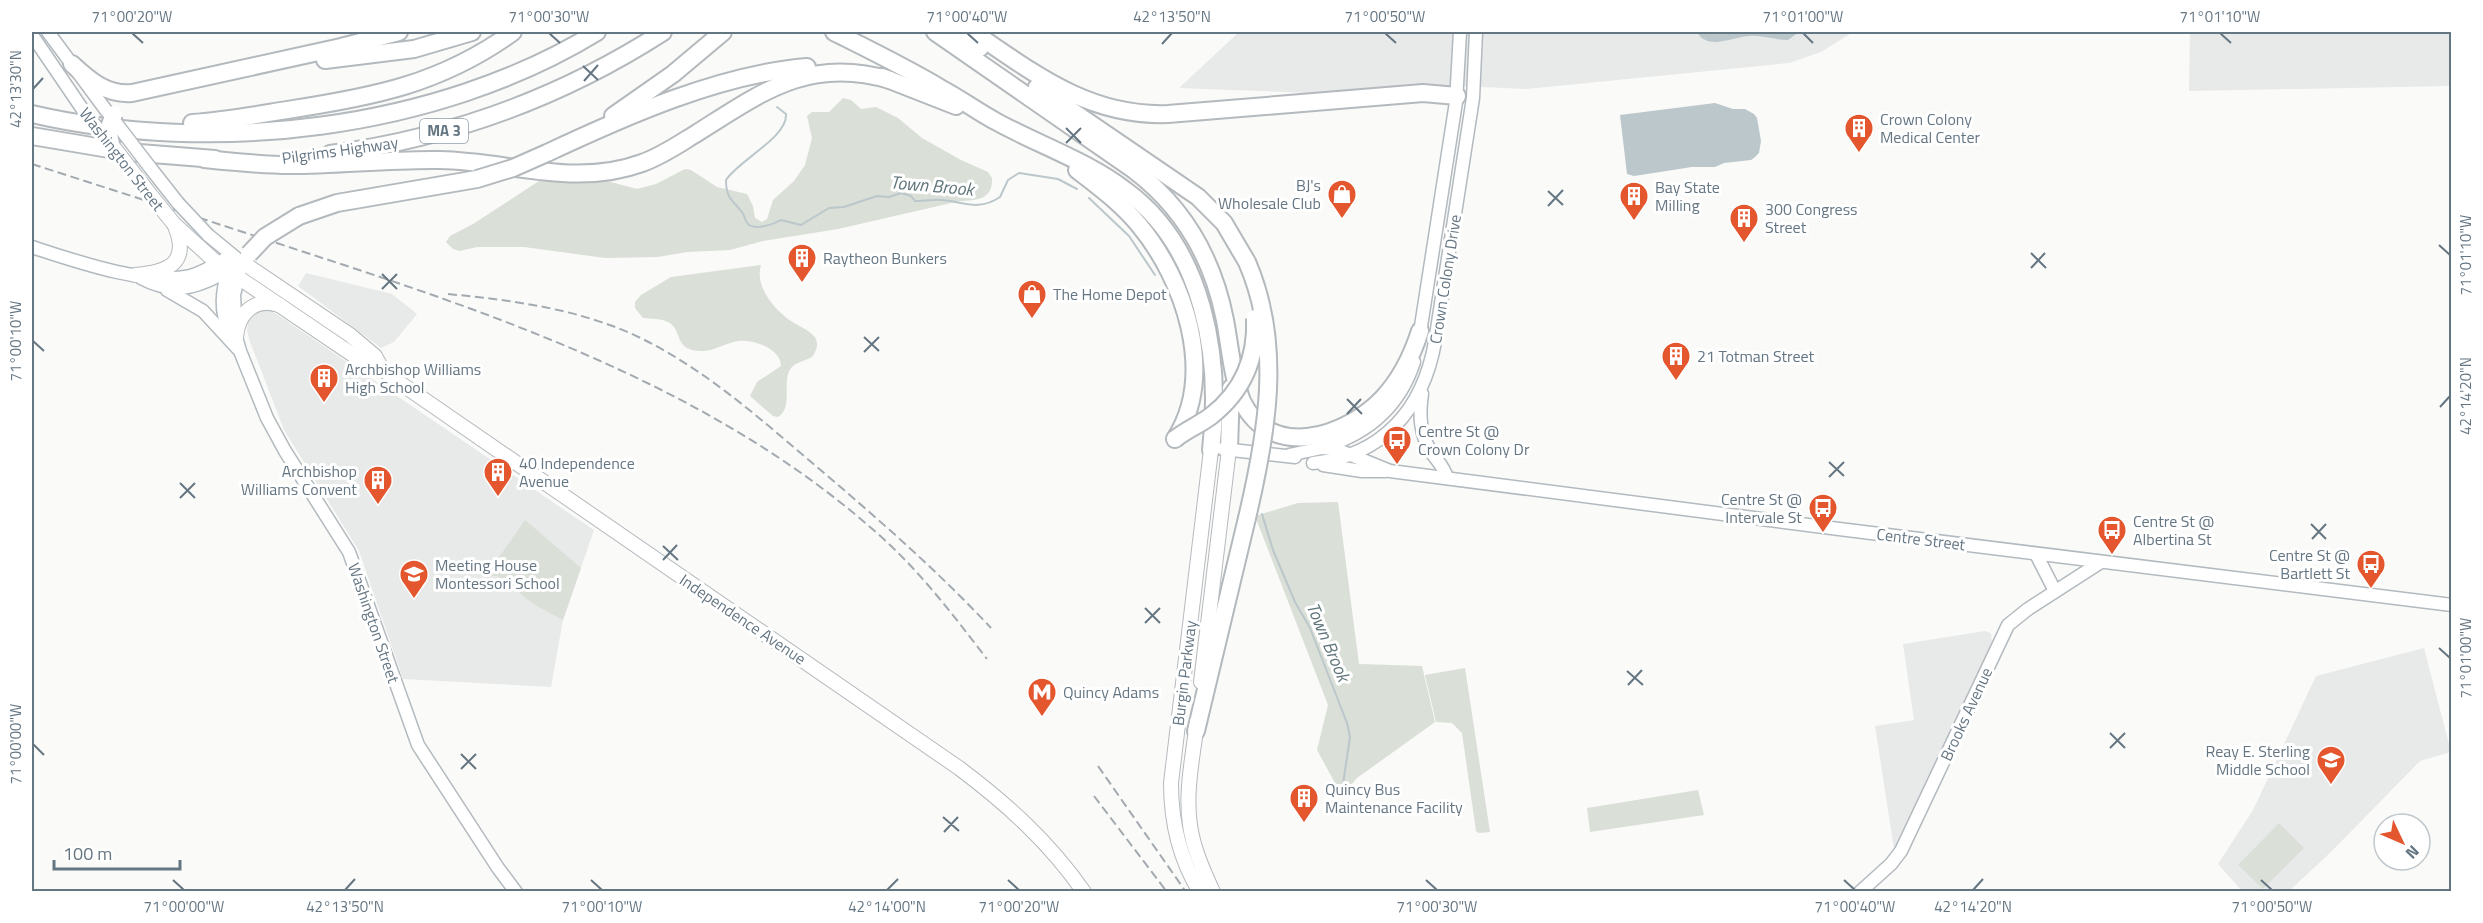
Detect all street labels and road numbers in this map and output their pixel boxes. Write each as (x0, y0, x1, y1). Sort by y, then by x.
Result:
street label: Washington Street (74, 102, 170, 216)
road number: MA 3 (420, 119, 468, 143)
street label: Pilgrims Highway (280, 130, 400, 170)
street label: Crown Colony Drive (1423, 213, 1467, 345)
street label: Centre Street (1875, 522, 1967, 556)
street label: Washington Street (342, 560, 406, 687)
street label: Independence Avenue (675, 568, 811, 670)
street label: Burgin Parkway (1166, 619, 1202, 727)
street label: Brooks Avenue (1934, 663, 1998, 765)

